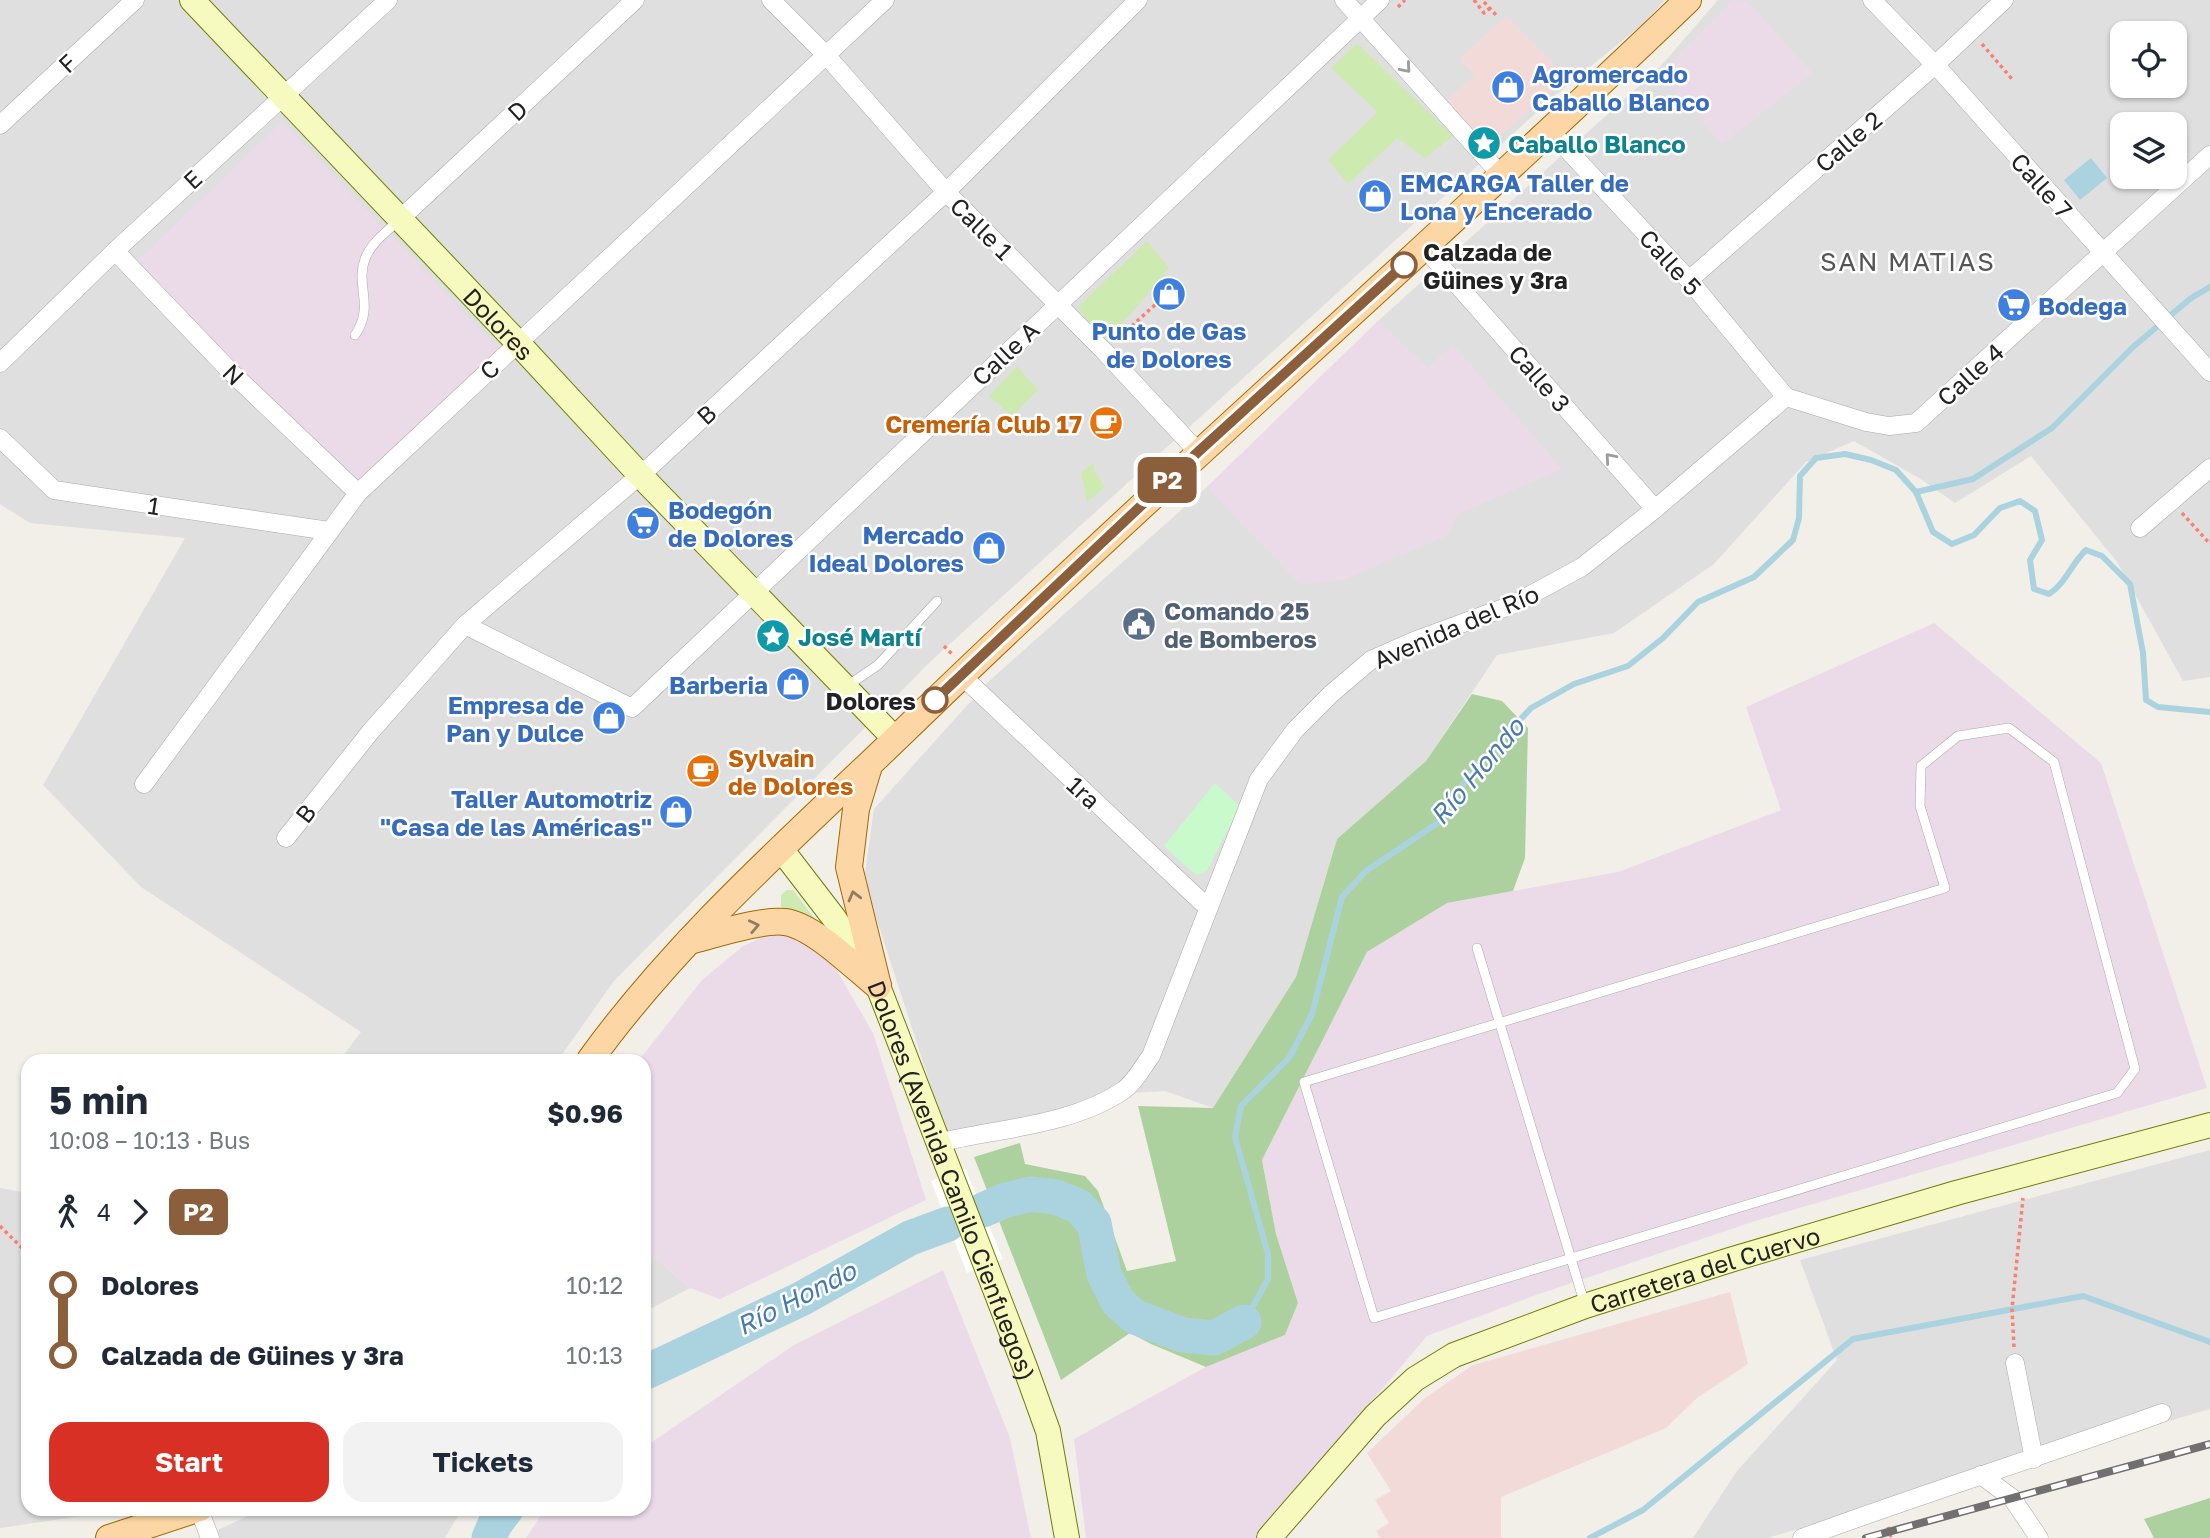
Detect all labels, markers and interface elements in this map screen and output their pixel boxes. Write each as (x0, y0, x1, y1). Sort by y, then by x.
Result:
map controls (2110, 21, 2187, 189)
button: locate (2110, 21, 2187, 98)
street label: F (52, 48, 82, 78)
place label: Agromercado Caballo Blanco (1532, 59, 1710, 116)
one-way arrow (1398, 60, 1410, 73)
shop icon: Agromercado Caballo Blanco (1489, 68, 1527, 106)
street label: D (501, 94, 533, 126)
street label: Calle 2 (1809, 104, 1887, 178)
button: layers (2110, 112, 2187, 189)
place icon: Caballo Blanco (1465, 124, 1503, 162)
place label: Caballo Blanco (1508, 129, 1686, 158)
street label: Calle 7 (2005, 146, 2079, 224)
street label: E (177, 163, 207, 195)
place label: EMCARGA Taller de Lona y Encerado (1400, 168, 1629, 225)
shop icon: EMCARGA Taller de Lona y Encerado (1356, 177, 1394, 215)
street label: Calle 1 (945, 191, 1019, 265)
street label: Calle 5 (1634, 223, 1708, 301)
place label: Calzada de Güines y 3ra (1423, 237, 1568, 294)
district label: SAN MATIAS (1820, 246, 1996, 277)
marker: Calzada de Güines y 3ra (1391, 252, 1417, 278)
shop icon: Punto de Gas de Dolores (1150, 275, 1188, 313)
street label: Dolores (458, 281, 540, 366)
supermarket icon: Bodega (1995, 286, 2033, 324)
place label: Bodega (2038, 291, 2127, 320)
street label: Calle A (965, 315, 1045, 391)
place label: Punto de Gas de Dolores (1092, 316, 1246, 373)
street label: Calle 4 (1931, 337, 2009, 411)
street label: Calle 3 (1503, 339, 1577, 417)
street label: C (473, 353, 505, 385)
street label: N (217, 357, 251, 391)
street label: B (690, 398, 722, 430)
cafe icon: Cremería Club 17 (1087, 404, 1125, 442)
place label: Cremería Club 17 (885, 409, 1082, 438)
one-way arrow (1606, 453, 1618, 466)
line badge: P2 (1136, 457, 1198, 503)
text: P2 (1152, 465, 1182, 494)
street label: 1 (146, 490, 162, 520)
place label: Bodegón de Dolores (668, 495, 793, 552)
supermarket icon: Bodegón de Dolores (624, 504, 662, 542)
place label: Mercado Ideal Dolores (808, 520, 964, 577)
shop icon: Mercado Ideal Dolores (970, 529, 1008, 567)
street label: Avenida del Río (1369, 578, 1543, 674)
place label: Comando 25 de Bomberos (1164, 596, 1317, 653)
public building icon: Comando 25 de Bomberos (1120, 605, 1158, 643)
place icon: José Martí (754, 617, 792, 655)
place label: José Martí (798, 622, 923, 651)
shop icon: Barberia (774, 665, 812, 703)
place label: Barberia (669, 670, 768, 699)
place label: Dolores (826, 686, 916, 715)
marker: Dolores (922, 687, 948, 713)
place label: Empresa de Pan y Dulce (446, 690, 584, 747)
shop icon: Empresa de Pan y Dulce (590, 699, 628, 737)
water label: Río Hondo (1423, 710, 1531, 831)
place label: Sylvain de Dolores (728, 743, 853, 800)
cafe icon: Sylvain de Dolores (684, 752, 722, 790)
street label: 1ra (1062, 770, 1106, 814)
place label: Taller Automotriz "Casa de las Américas" (380, 784, 652, 841)
shop icon: Taller Automotriz "Casa de las Américas" (657, 793, 695, 831)
street label: B (289, 798, 321, 828)
one-way arrow (848, 890, 863, 902)
one-way arrow (748, 919, 760, 934)
street label: Dolores (Avenida Camilo Cienfuegos) (863, 976, 1043, 1384)
text: 5 min (49, 1077, 148, 1122)
text: $0.96 (547, 1098, 623, 1129)
text: 10:08 – 10:13 · Bus (49, 1126, 250, 1154)
icon: walk (49, 1193, 87, 1231)
icon: forward (121, 1193, 159, 1231)
text: P2 (183, 1197, 214, 1226)
text: 4 (97, 1198, 111, 1226)
street label: Carretera del Cuervo (1586, 1220, 1823, 1318)
water label: Río Hondo (731, 1254, 862, 1341)
text: Dolores (101, 1270, 199, 1301)
text: 10:12 (566, 1271, 623, 1299)
text: Calzada de Güines y 3ra (101, 1340, 404, 1371)
text: 10:13 (566, 1341, 623, 1369)
button: Start (49, 1422, 329, 1502)
button: Tickets (343, 1422, 623, 1502)

